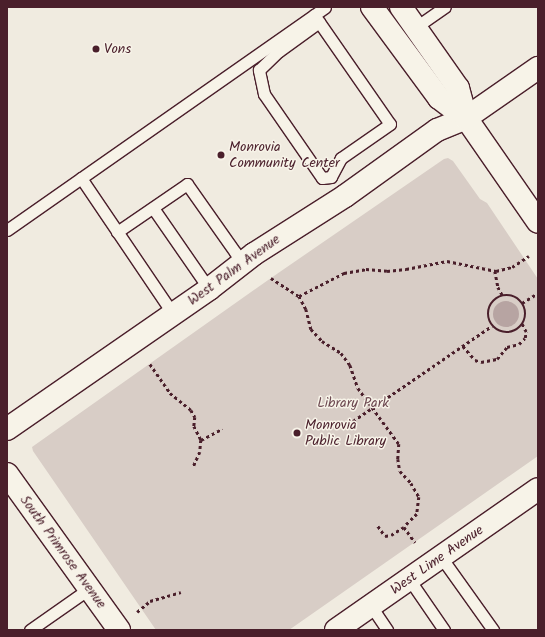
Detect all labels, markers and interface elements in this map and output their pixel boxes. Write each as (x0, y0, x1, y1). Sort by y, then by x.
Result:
place label: Vons (104, 41, 131, 57)
marker: Vons (91, 44, 101, 54)
place label: Monrovia Community Center (229, 139, 340, 172)
marker: Monrovia Community Center (216, 150, 226, 160)
street label: West Palm Avenue (185, 231, 283, 309)
park label: Library Park (317, 395, 389, 411)
place label: Monrovia Public Library (305, 417, 386, 450)
marker: Monrovia Public Library (292, 428, 302, 438)
street label: South Primrose Avenue (16, 492, 110, 612)
street label: West Lime Avenue (387, 522, 487, 598)

